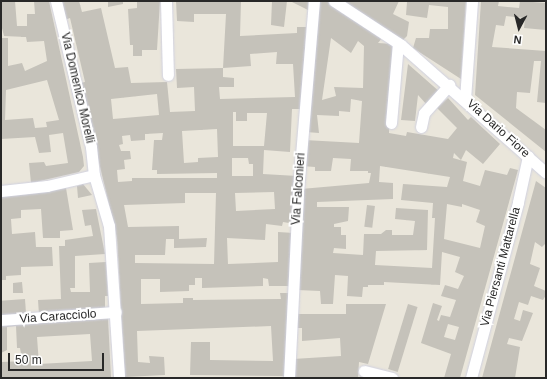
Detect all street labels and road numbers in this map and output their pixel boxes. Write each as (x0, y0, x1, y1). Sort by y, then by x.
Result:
street label: Via Domenico Morelli (57, 31, 97, 145)
street label: Via Dario Fiore (464, 97, 532, 161)
street label: Via Falconieri (289, 152, 309, 226)
street label: Via Piersanti Mattarella (478, 206, 524, 328)
street label: Via Caracciolo (19, 307, 97, 327)

